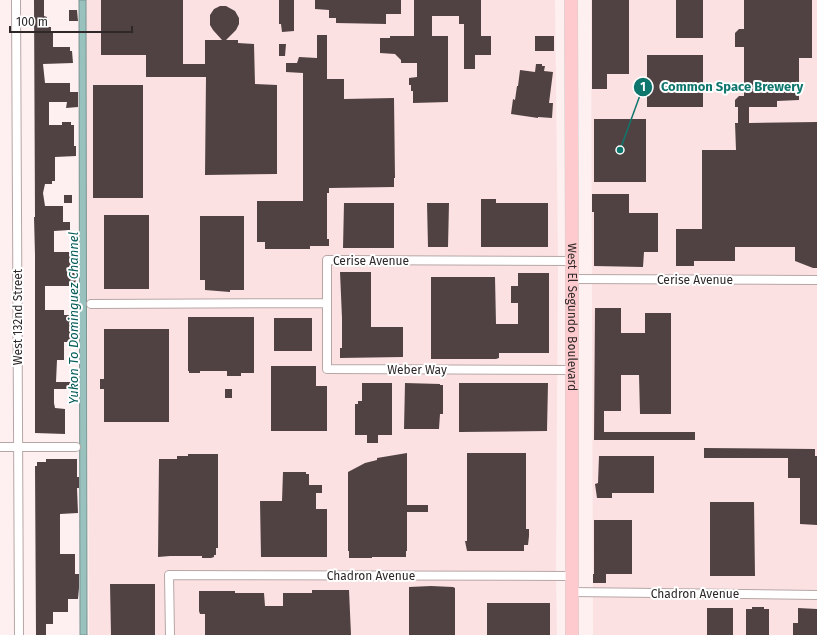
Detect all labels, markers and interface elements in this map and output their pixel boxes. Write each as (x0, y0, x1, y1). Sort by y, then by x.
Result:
scale bar (10, 8, 132, 34)
text: 100 m (16, 15, 48, 29)
callout: Common Space Brewery (633, 74, 811, 99)
text: Common Space Brewery (661, 79, 803, 94)
text: 1 (640, 80, 646, 94)
water label: Yukon To Dominguez Channel (66, 231, 81, 404)
street label: West El Segundo Boulevard (565, 243, 579, 391)
street label: Cerise Avenue (333, 254, 409, 268)
street label: West 132nd Street (11, 268, 25, 365)
street label: Cerise Avenue (657, 273, 733, 287)
street label: Weber Way (387, 363, 447, 377)
street label: Chadron Avenue (327, 569, 415, 583)
street label: Chadron Avenue (651, 587, 739, 601)

